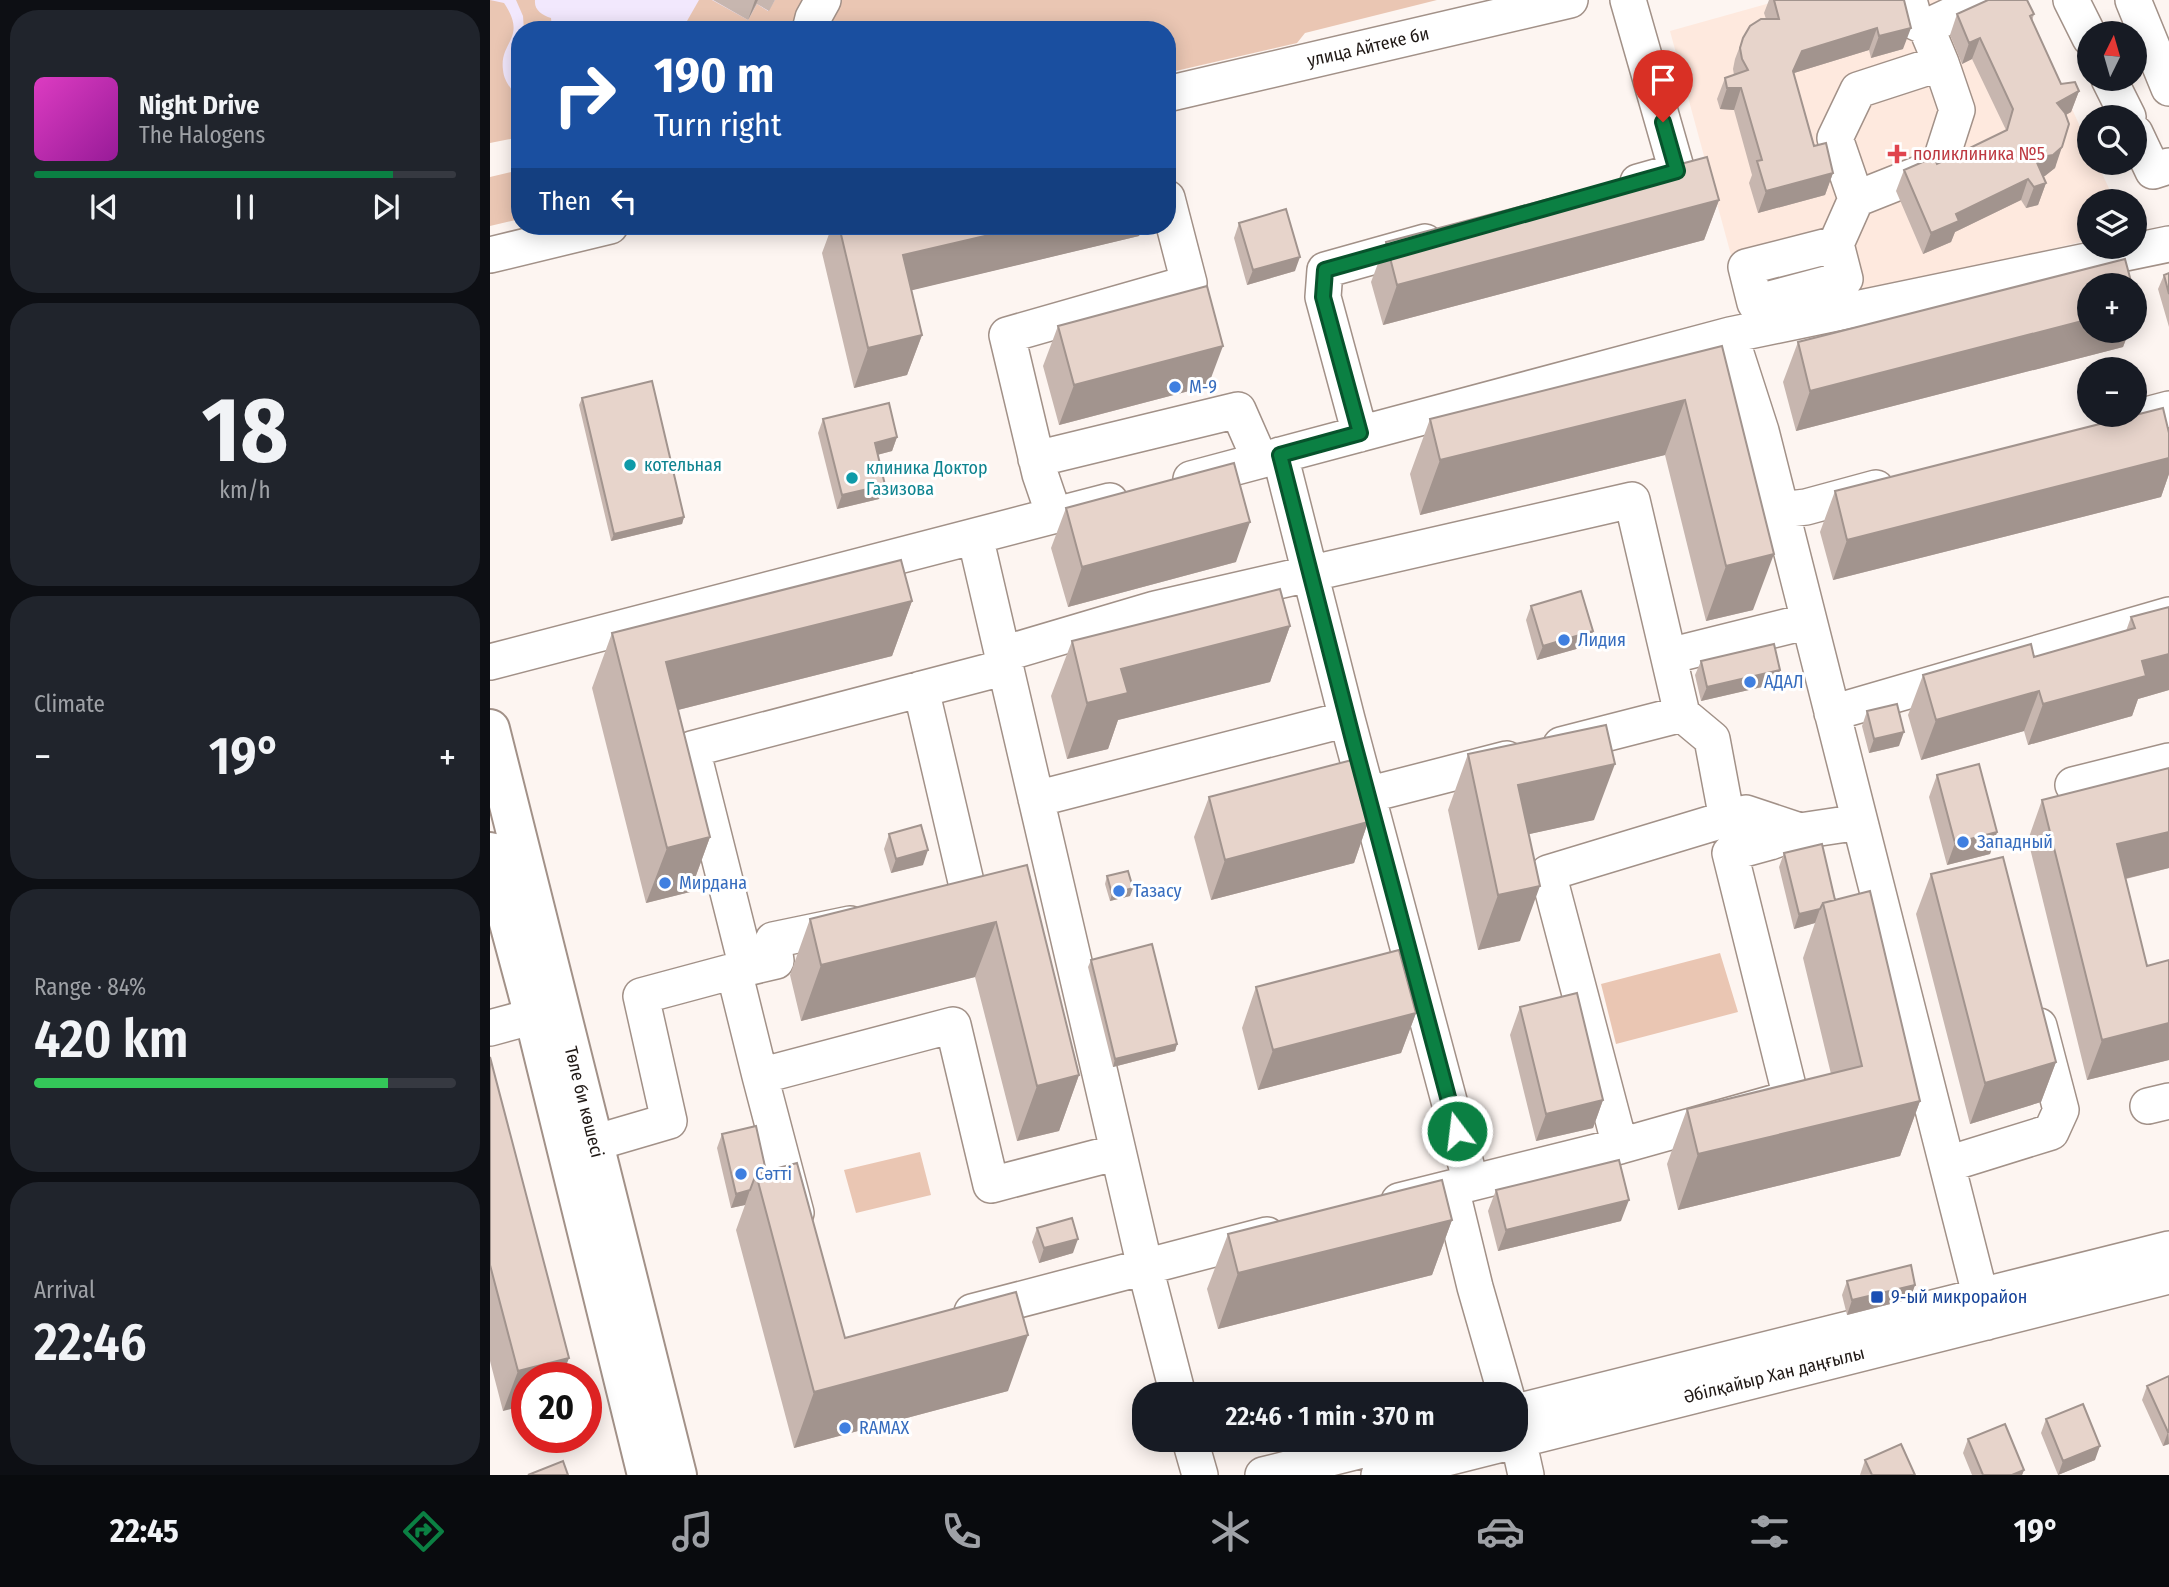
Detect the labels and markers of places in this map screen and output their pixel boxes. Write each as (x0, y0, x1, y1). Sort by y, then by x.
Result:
pin (1633, 50, 1693, 122)
place label: поликлиника №5 (1913, 143, 2045, 165)
marker: поликлиника №5 (1887, 144, 1907, 164)
place label: M-9 (1189, 376, 1217, 398)
marker: M-9 (1167, 379, 1183, 395)
place label: котельная (644, 454, 722, 476)
marker: котельная (622, 457, 638, 473)
place label: клиника Доктор Газизова (866, 457, 988, 500)
marker: клиника Доктор Газизова (844, 470, 860, 486)
place label: Лидия (1578, 629, 1626, 651)
marker: Лидия (1556, 632, 1572, 648)
place label: АДАЛ (1764, 671, 1804, 693)
marker: АДАЛ (1742, 674, 1758, 690)
place label: Западный (1977, 831, 2053, 853)
marker: Западный (1955, 834, 1971, 850)
place label: Мирдана (679, 872, 747, 894)
marker: Мирдана (657, 875, 673, 891)
place label: Тазасу (1133, 880, 1182, 902)
marker: Тазасу (1111, 883, 1127, 899)
place label: Cәтті (755, 1163, 792, 1185)
marker: Cәтті (733, 1166, 749, 1182)
place label: 9-ый микрорайон (1891, 1286, 2027, 1308)
marker: 9-ый микрорайон (1869, 1289, 1885, 1305)
place label: RAMAX (859, 1417, 910, 1439)
marker: RAMAX (837, 1420, 853, 1436)

